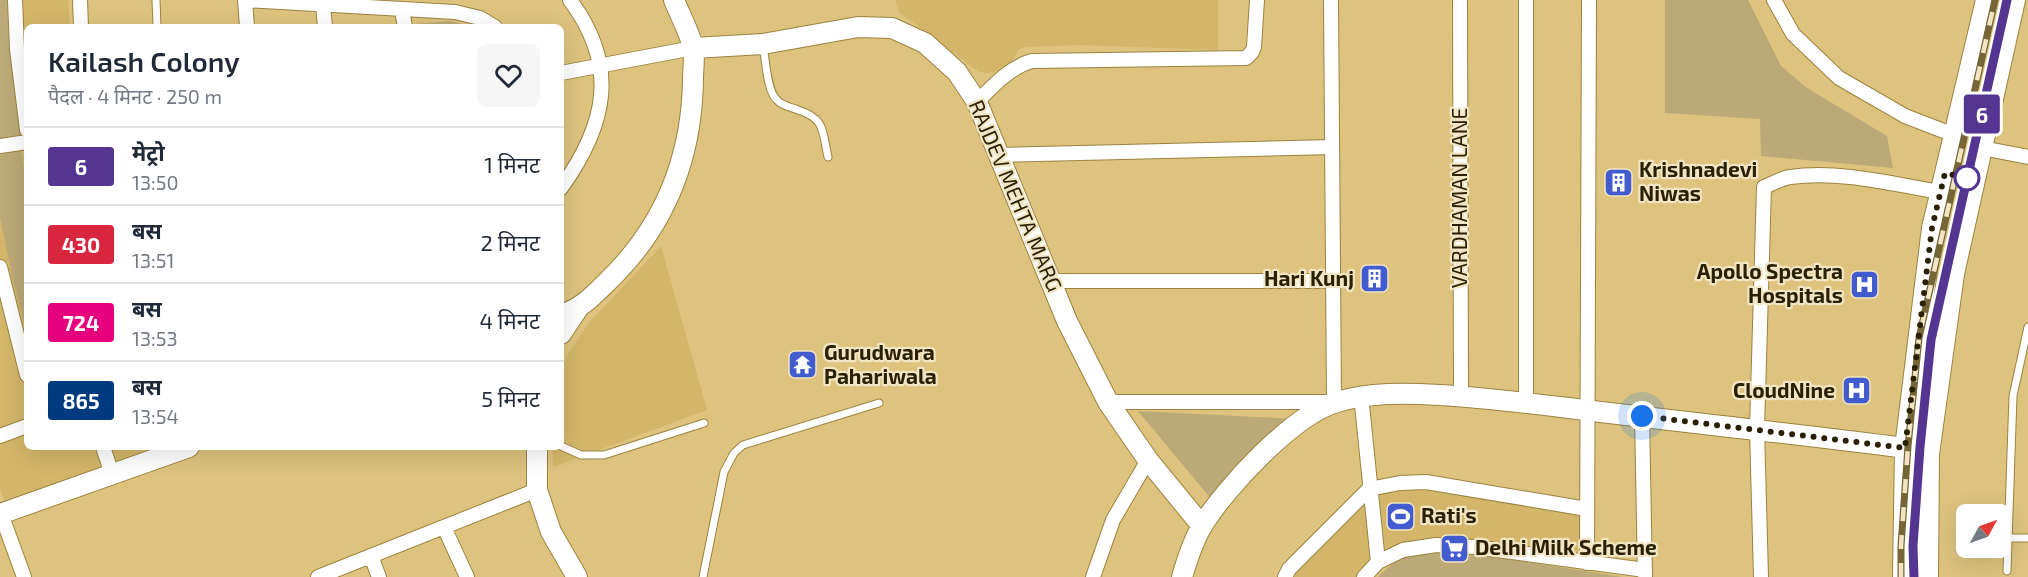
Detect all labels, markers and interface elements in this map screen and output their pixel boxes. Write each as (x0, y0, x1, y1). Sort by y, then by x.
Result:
text: Kailash Colony (48, 44, 240, 78)
button: heart (477, 44, 540, 107)
text: पैदल · 4 मिनट · 250 m (48, 84, 222, 108)
line badge: 6 (1962, 94, 2002, 134)
street label: RAJDEV MEHTA MARG (965, 96, 1068, 295)
text: 6 (1976, 102, 1988, 127)
street label: VARDHAMAN LANE (1446, 108, 1471, 288)
text: मेट्रो (132, 139, 165, 165)
text: 1 मिनट (484, 151, 540, 177)
text: 6 (75, 154, 87, 179)
place label: Krishnadevi Niwas (1639, 156, 1757, 205)
unlabelled marker (1954, 165, 1980, 191)
building icon: Krishnadevi Niwas (1602, 166, 1634, 198)
text: 13:50 (132, 170, 179, 194)
text: बस (132, 217, 162, 243)
text: 2 मिनट (481, 229, 540, 255)
text: 430 (62, 232, 100, 257)
text: 13:51 (132, 248, 174, 272)
place label: Apollo Spectra Hospitals (1697, 258, 1843, 307)
building icon: Hari Kunj (1359, 263, 1391, 295)
place label: Hari Kunj (1264, 265, 1354, 290)
hospital icon: Apollo Spectra Hospitals (1848, 268, 1880, 300)
text: बस (132, 295, 162, 321)
text: 4 मिनट (479, 307, 540, 333)
text: 724 (63, 310, 99, 335)
text: 13:53 (132, 326, 178, 350)
place label: Gurudwara Pahariwala (824, 339, 937, 388)
temple icon: Gurudwara Pahariwala (787, 349, 819, 381)
text: बस (132, 373, 162, 399)
hospital icon: CloudNine (1840, 375, 1872, 407)
place label: CloudNine (1733, 377, 1835, 402)
text: 5 मिनट (481, 385, 540, 411)
text: 865 (62, 388, 100, 413)
your location (1627, 401, 1657, 431)
text: 13:54 (132, 404, 179, 428)
sports icon: Rati's (1384, 500, 1416, 532)
place label: Rati's (1421, 502, 1477, 527)
north arrow (1956, 504, 2010, 558)
map controls (1956, 504, 2010, 558)
supermarket icon: Delhi Milk Scheme (1438, 532, 1470, 564)
place label: Delhi Milk Scheme (1475, 534, 1657, 559)

